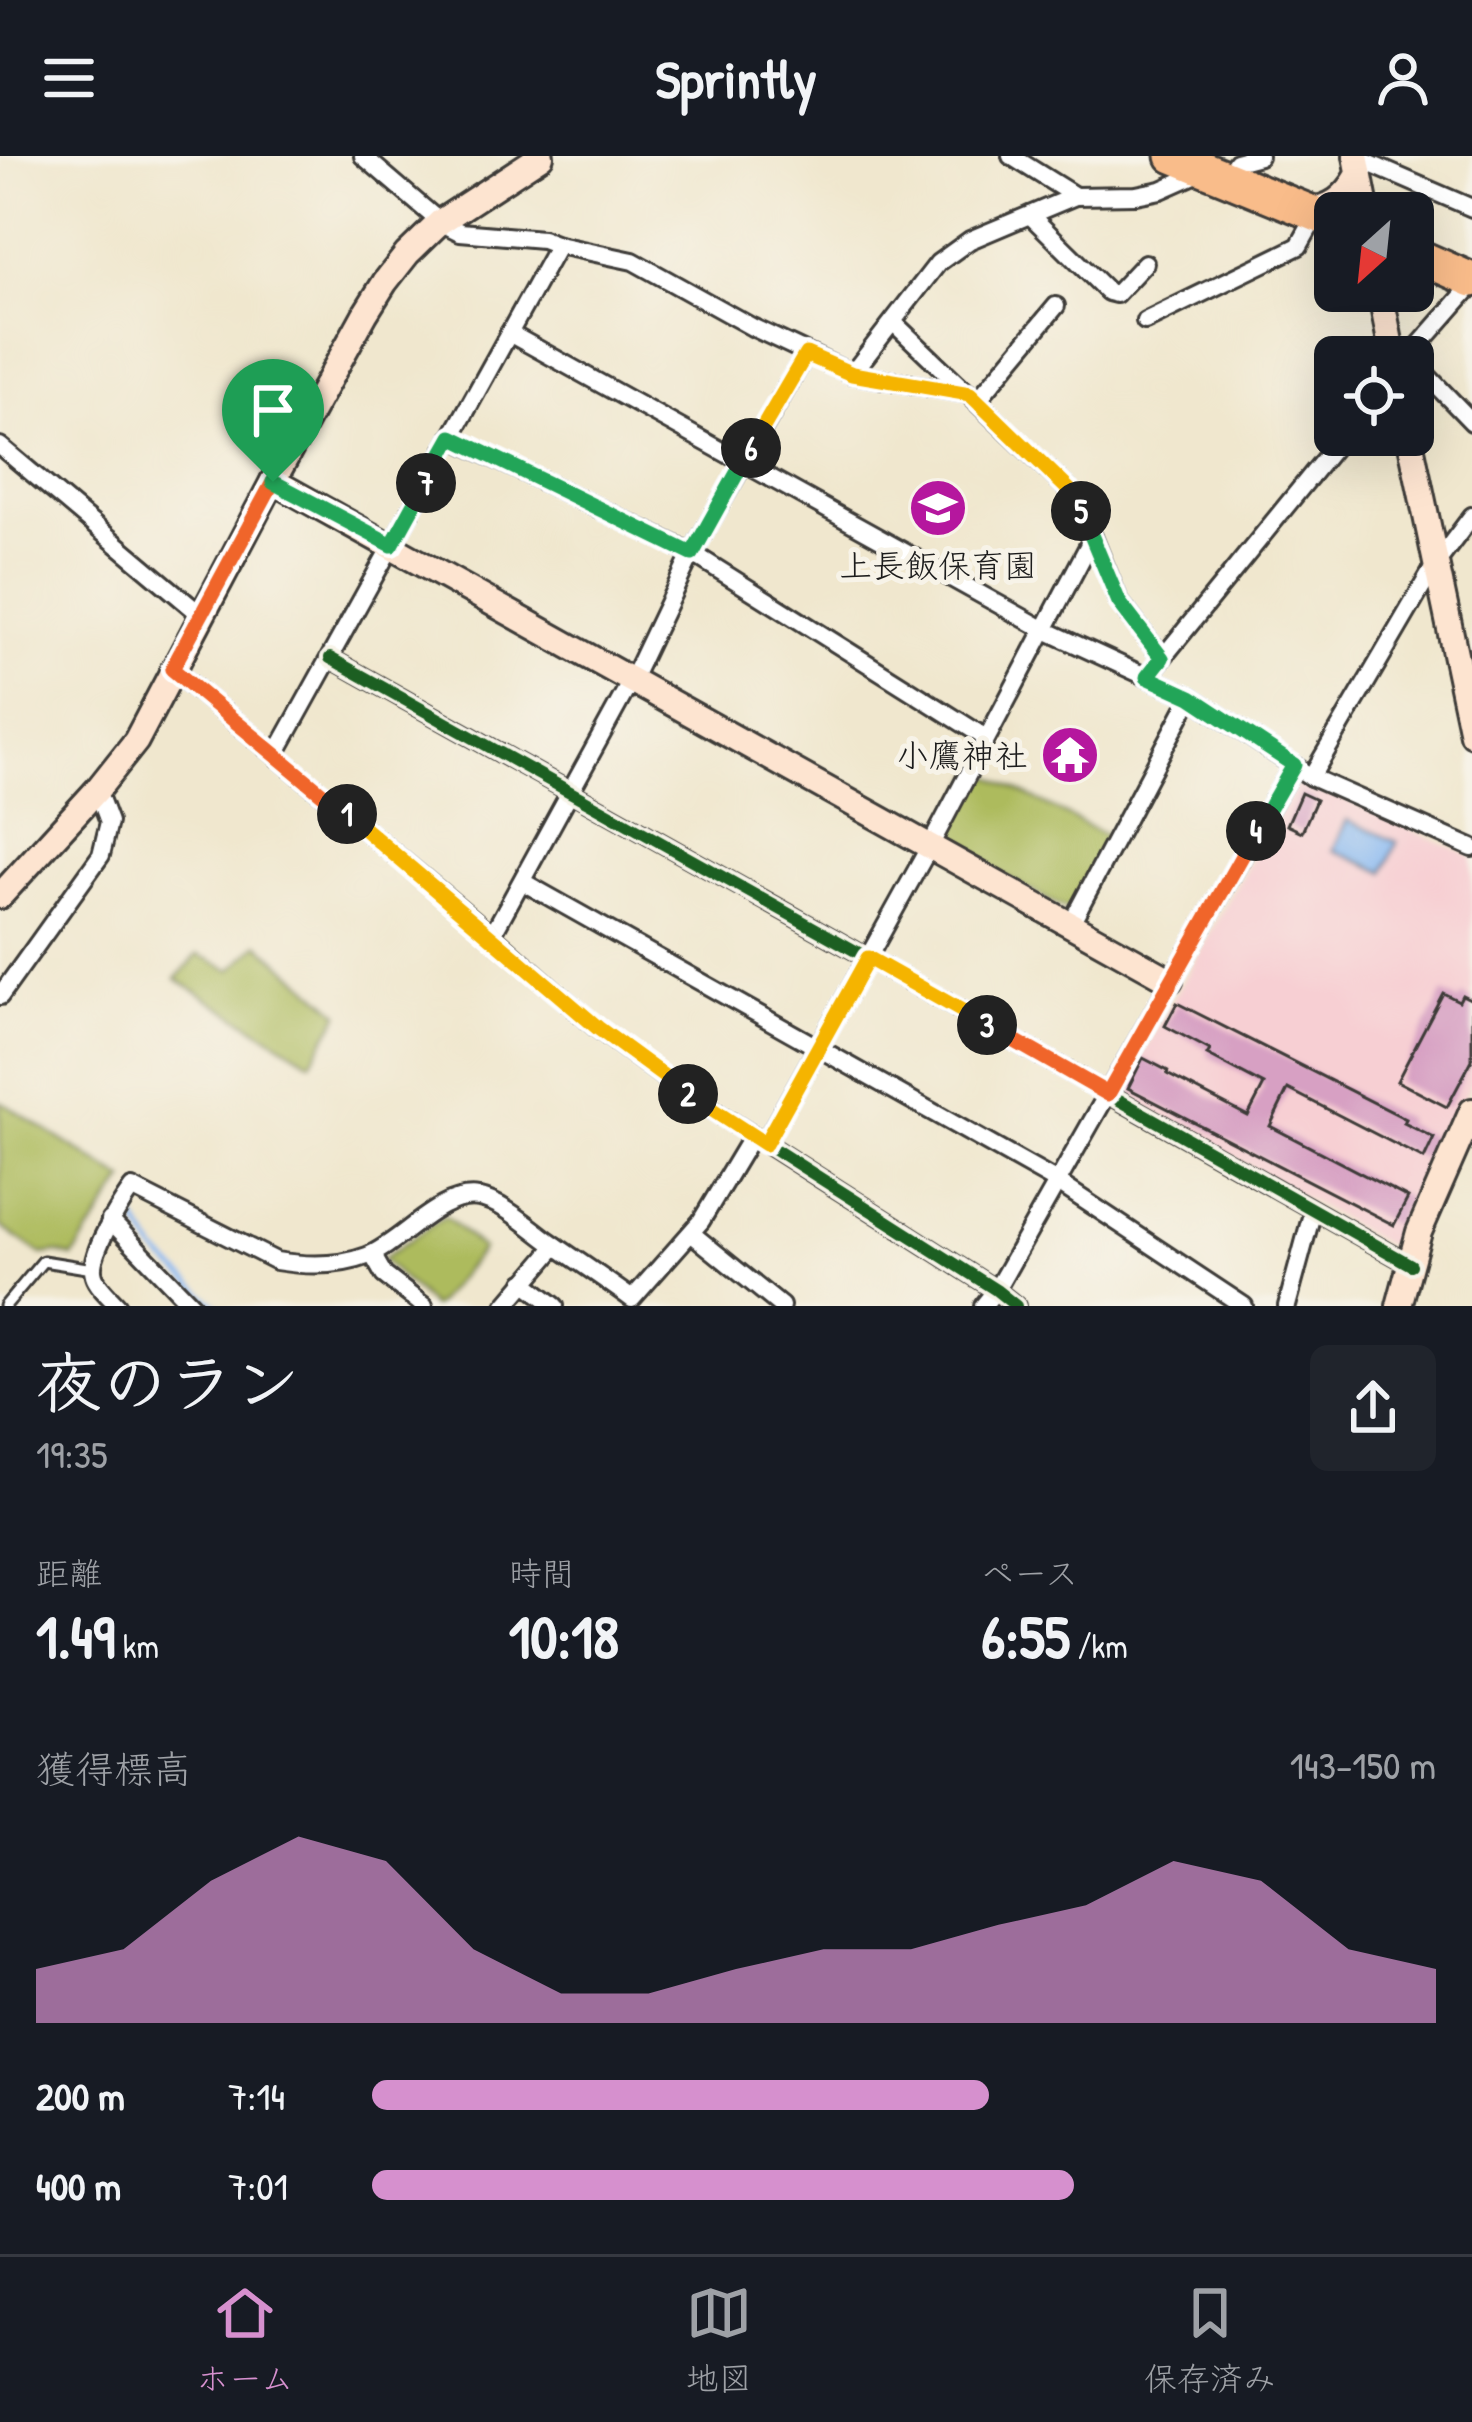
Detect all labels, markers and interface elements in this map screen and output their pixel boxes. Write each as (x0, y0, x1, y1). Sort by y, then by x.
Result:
text: Sprintly (656, 42, 816, 115)
icon: menu (36, 45, 102, 111)
icon: person (1370, 45, 1436, 111)
north arrow (1314, 192, 1434, 312)
map controls (1314, 192, 1434, 456)
button: locate (1314, 336, 1434, 456)
pin (222, 359, 324, 482)
icon: arrive (240, 377, 306, 443)
pin: 6 (721, 418, 781, 478)
text: 6 (744, 426, 758, 470)
pin: 7 (396, 453, 456, 513)
text: 7 (418, 461, 434, 505)
school or university icon: 上長飯保育園 (907, 477, 969, 539)
pin: 5 (1051, 481, 1111, 541)
text: 5 (1074, 489, 1088, 533)
place label: 上長飯保育園 (839, 543, 1037, 587)
temple icon: 小鷹神社 (1039, 724, 1101, 786)
place label: 小鷹神社 (896, 733, 1028, 777)
pin: 1 (317, 784, 377, 844)
text: 1 (341, 792, 353, 836)
pin: 4 (1226, 801, 1286, 861)
text: 4 (1250, 809, 1262, 853)
pin: 3 (957, 995, 1017, 1055)
text: 3 (980, 1003, 994, 1047)
pin: 2 (658, 1064, 718, 1124)
text: 2 (680, 1072, 696, 1116)
text: 夜のラン (36, 1337, 300, 1427)
button: share (1310, 1345, 1436, 1471)
text: 19:35 (36, 1427, 108, 1480)
text: 距離 (36, 1551, 102, 1595)
text: 時間 (509, 1551, 575, 1595)
text: ペース (981, 1551, 1078, 1595)
text: 1.49 (36, 1595, 115, 1677)
text: 10:18 (509, 1595, 619, 1677)
text: 6:55 (981, 1595, 1070, 1677)
text: km (115, 1624, 159, 1668)
text: /km (1070, 1624, 1128, 1668)
text: 143–150 m (1290, 1738, 1436, 1791)
text: 獲得標高 (36, 1742, 192, 1795)
text: 200 m (36, 2069, 125, 2122)
text: 7:14 (228, 2069, 285, 2122)
text: 400 m (36, 2159, 121, 2212)
text: 7:01 (228, 2159, 288, 2212)
tab: ホーム (196, 2280, 294, 2400)
tab: 地図 (686, 2280, 752, 2400)
tab: 保存済み (1144, 2280, 1276, 2400)

